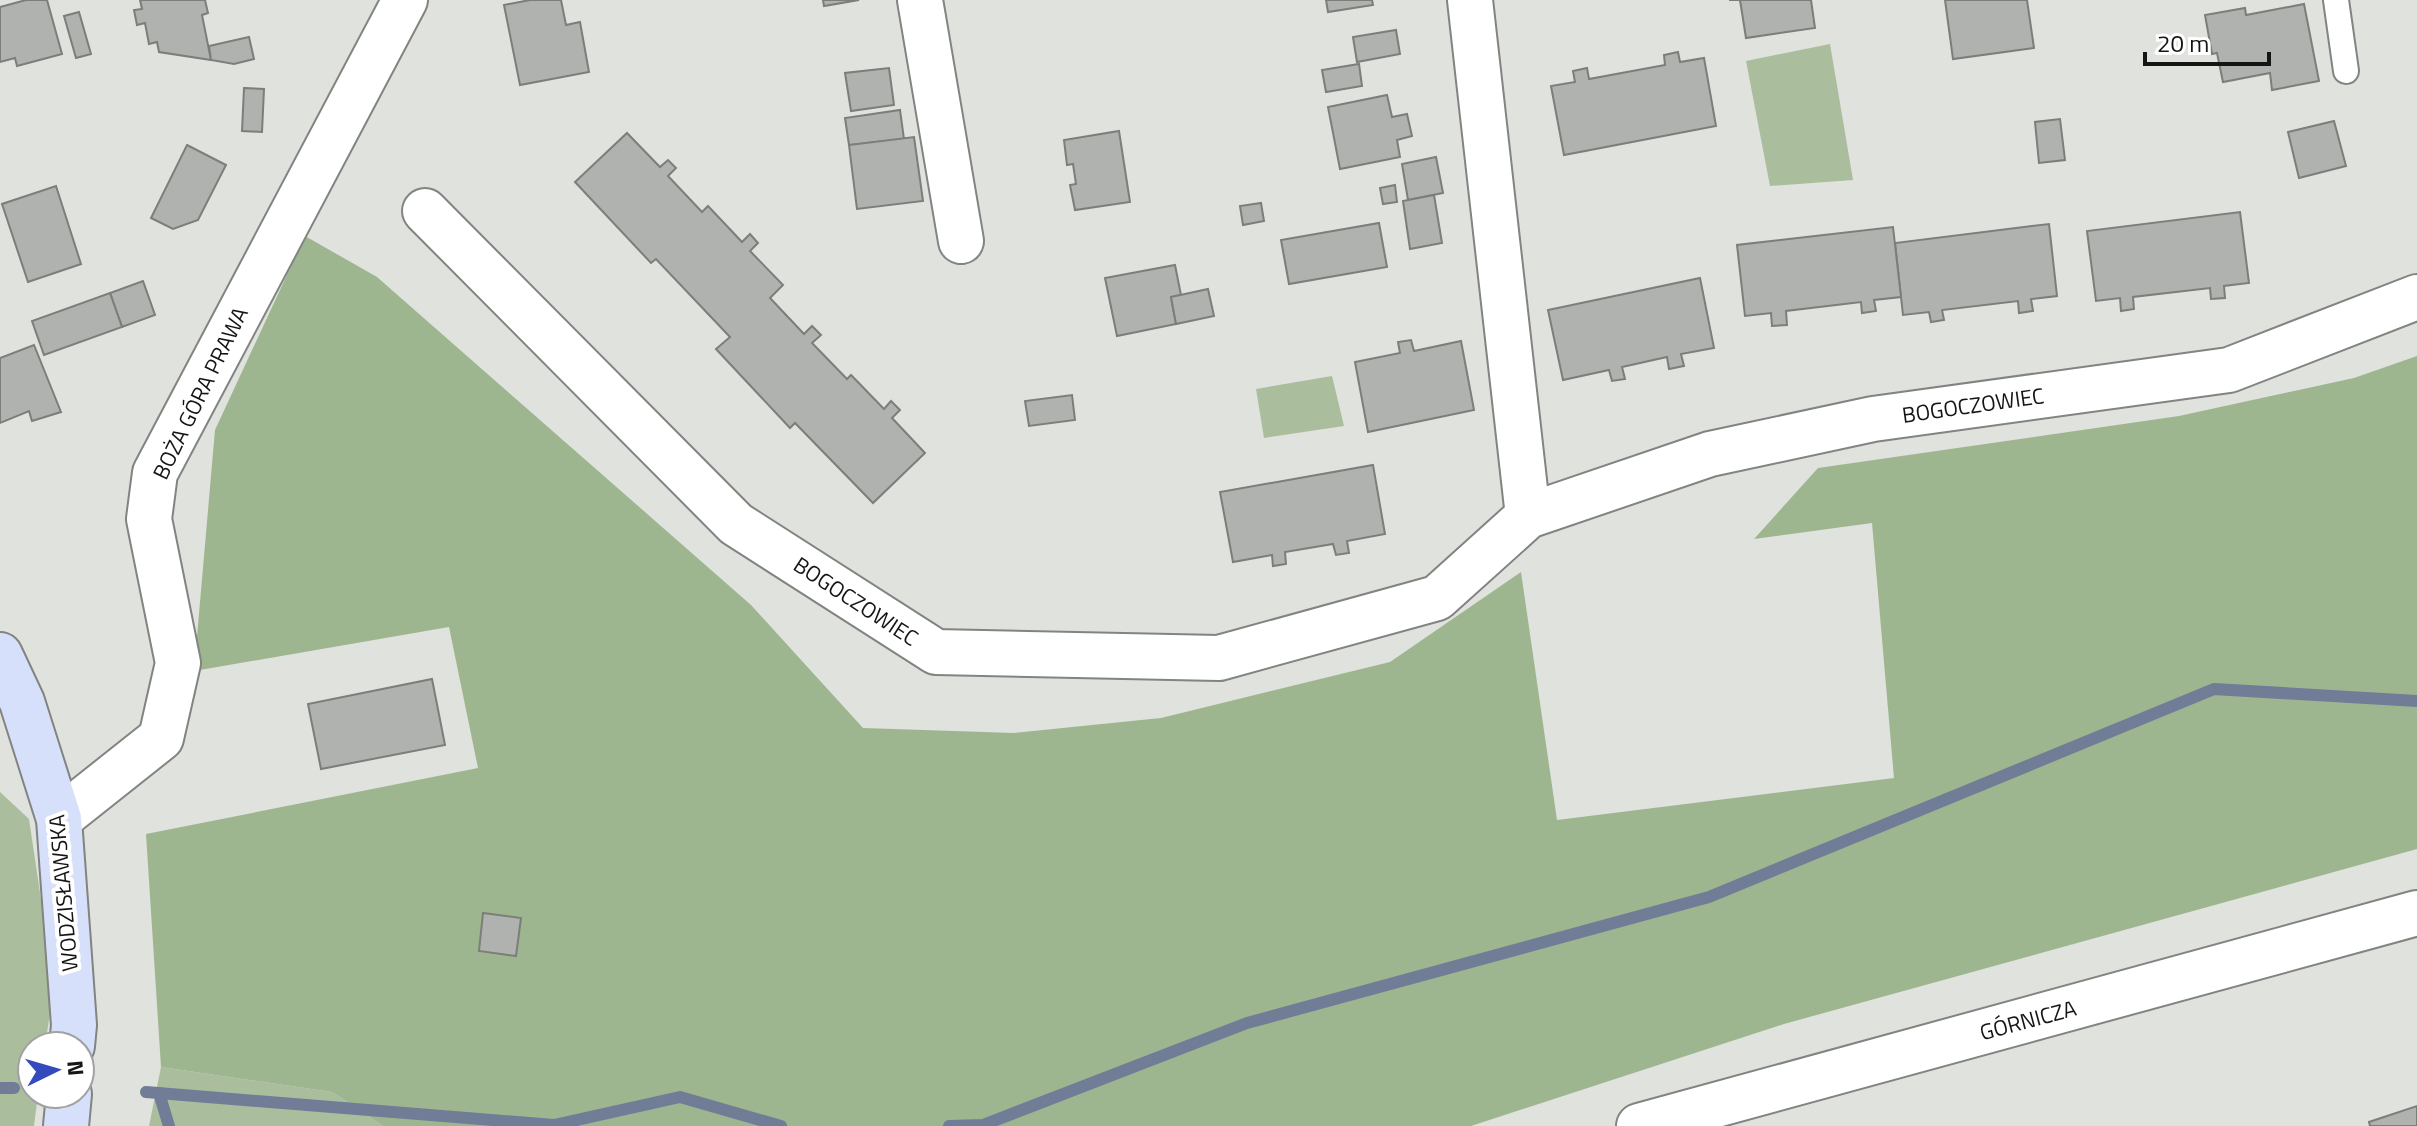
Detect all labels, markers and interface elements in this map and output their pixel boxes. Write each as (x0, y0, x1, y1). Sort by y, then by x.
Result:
scale bar (2145, 16, 2269, 66)
text: 20 m (2157, 25, 2209, 61)
street label: BOŻA GÓRA PRAWA (143, 301, 257, 485)
street label: BOGOCZOWIEC (1900, 378, 2046, 432)
street label: BOGOCZOWIEC (787, 548, 925, 654)
street label: WODZISŁAWSKA (39, 813, 87, 973)
street label: GÓRNICZA (1976, 991, 2080, 1049)
north arrow (16, 1030, 96, 1110)
text: N (58, 1059, 94, 1077)

